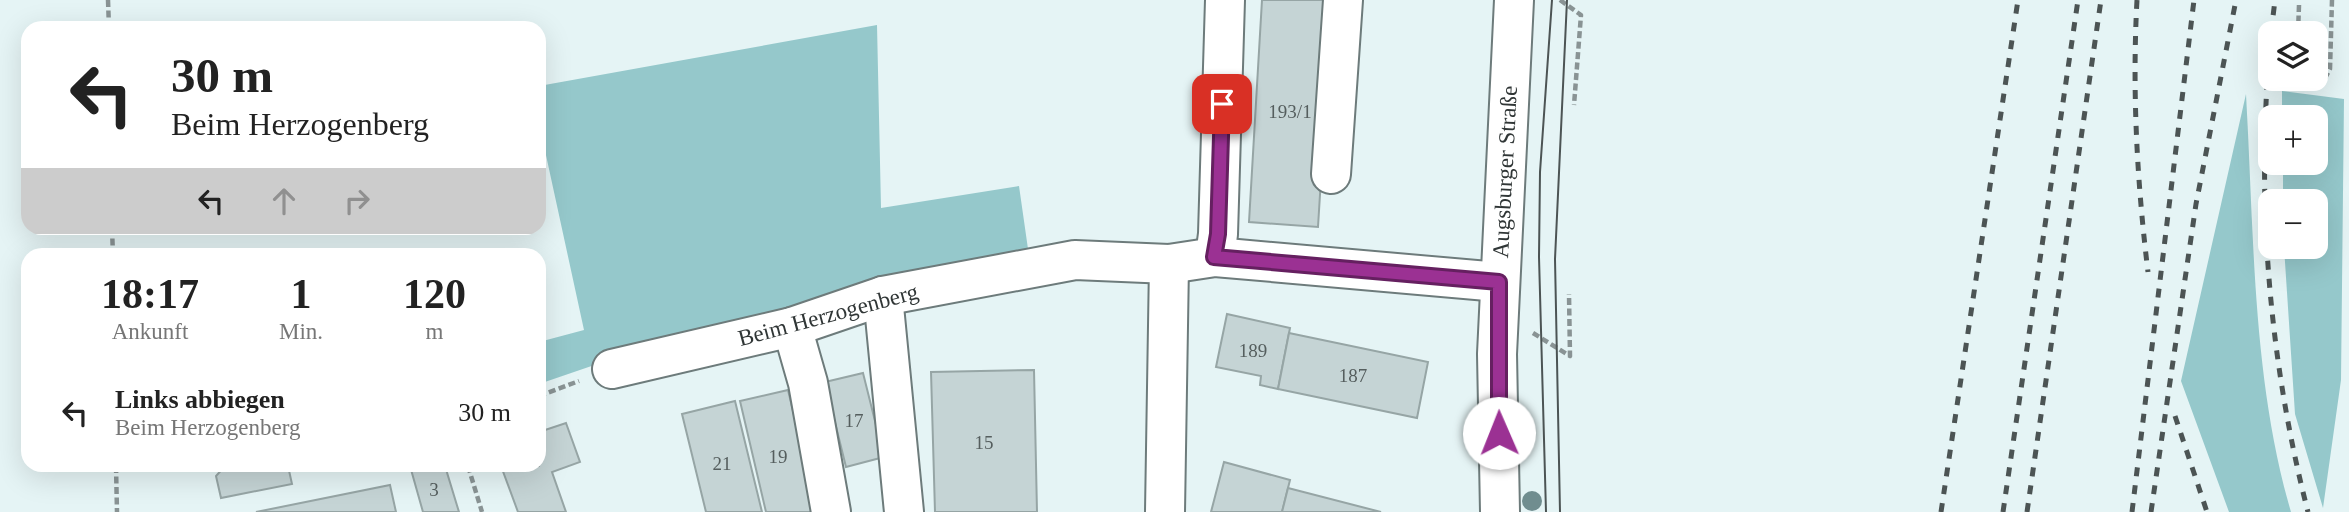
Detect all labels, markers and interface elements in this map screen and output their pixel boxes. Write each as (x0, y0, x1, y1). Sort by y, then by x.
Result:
map controls (2258, 21, 2328, 259)
button: layers (2258, 21, 2328, 91)
text: 30 m (171, 48, 273, 103)
icon: left (56, 49, 147, 140)
pin (1192, 74, 1252, 134)
icon: arrive (1203, 85, 1241, 123)
street label: Augsburger Straße (1488, 85, 1522, 259)
house number: 193/1 (1268, 101, 1312, 122)
button: + (2258, 105, 2328, 175)
text: Beim Herzogenberg (171, 106, 429, 142)
icon: left (192, 182, 230, 220)
icon: ahead (265, 182, 303, 220)
icon: right (338, 182, 376, 220)
button: − (2258, 189, 2328, 259)
text: 18:17 (101, 271, 199, 317)
text: 1 (290, 271, 311, 317)
text: 120 (403, 271, 466, 317)
street label: Beim Herzogenberg (735, 279, 921, 351)
text: Ankunft (112, 319, 188, 344)
text: Min. (279, 319, 323, 344)
text: m (426, 319, 443, 344)
house number: 189 (1239, 340, 1267, 361)
house number: 187 (1339, 365, 1367, 386)
text: Links abbiegen (115, 385, 285, 414)
icon: left (56, 394, 94, 432)
position arrow (1462, 396, 1536, 470)
text: 30 m (458, 398, 511, 427)
house number: 17 (845, 410, 864, 431)
text: Beim Herzogenberg (115, 415, 300, 440)
house number: 15 (975, 432, 994, 453)
house number: 19 (769, 446, 788, 467)
house number: 21 (713, 453, 732, 474)
house number: 3 (429, 479, 439, 500)

